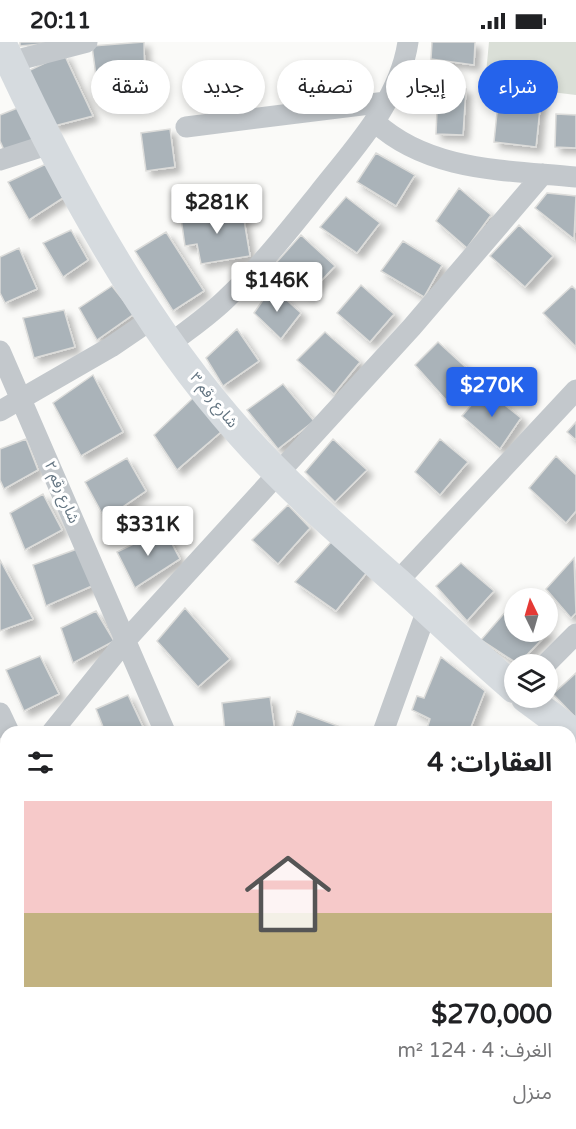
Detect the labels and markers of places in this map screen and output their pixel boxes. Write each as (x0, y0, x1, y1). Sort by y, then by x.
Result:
pin: $281K (175, 184, 259, 235)
pin: $146K (235, 262, 319, 313)
pin: $270K (450, 367, 534, 418)
pin: $331K (106, 506, 190, 557)

